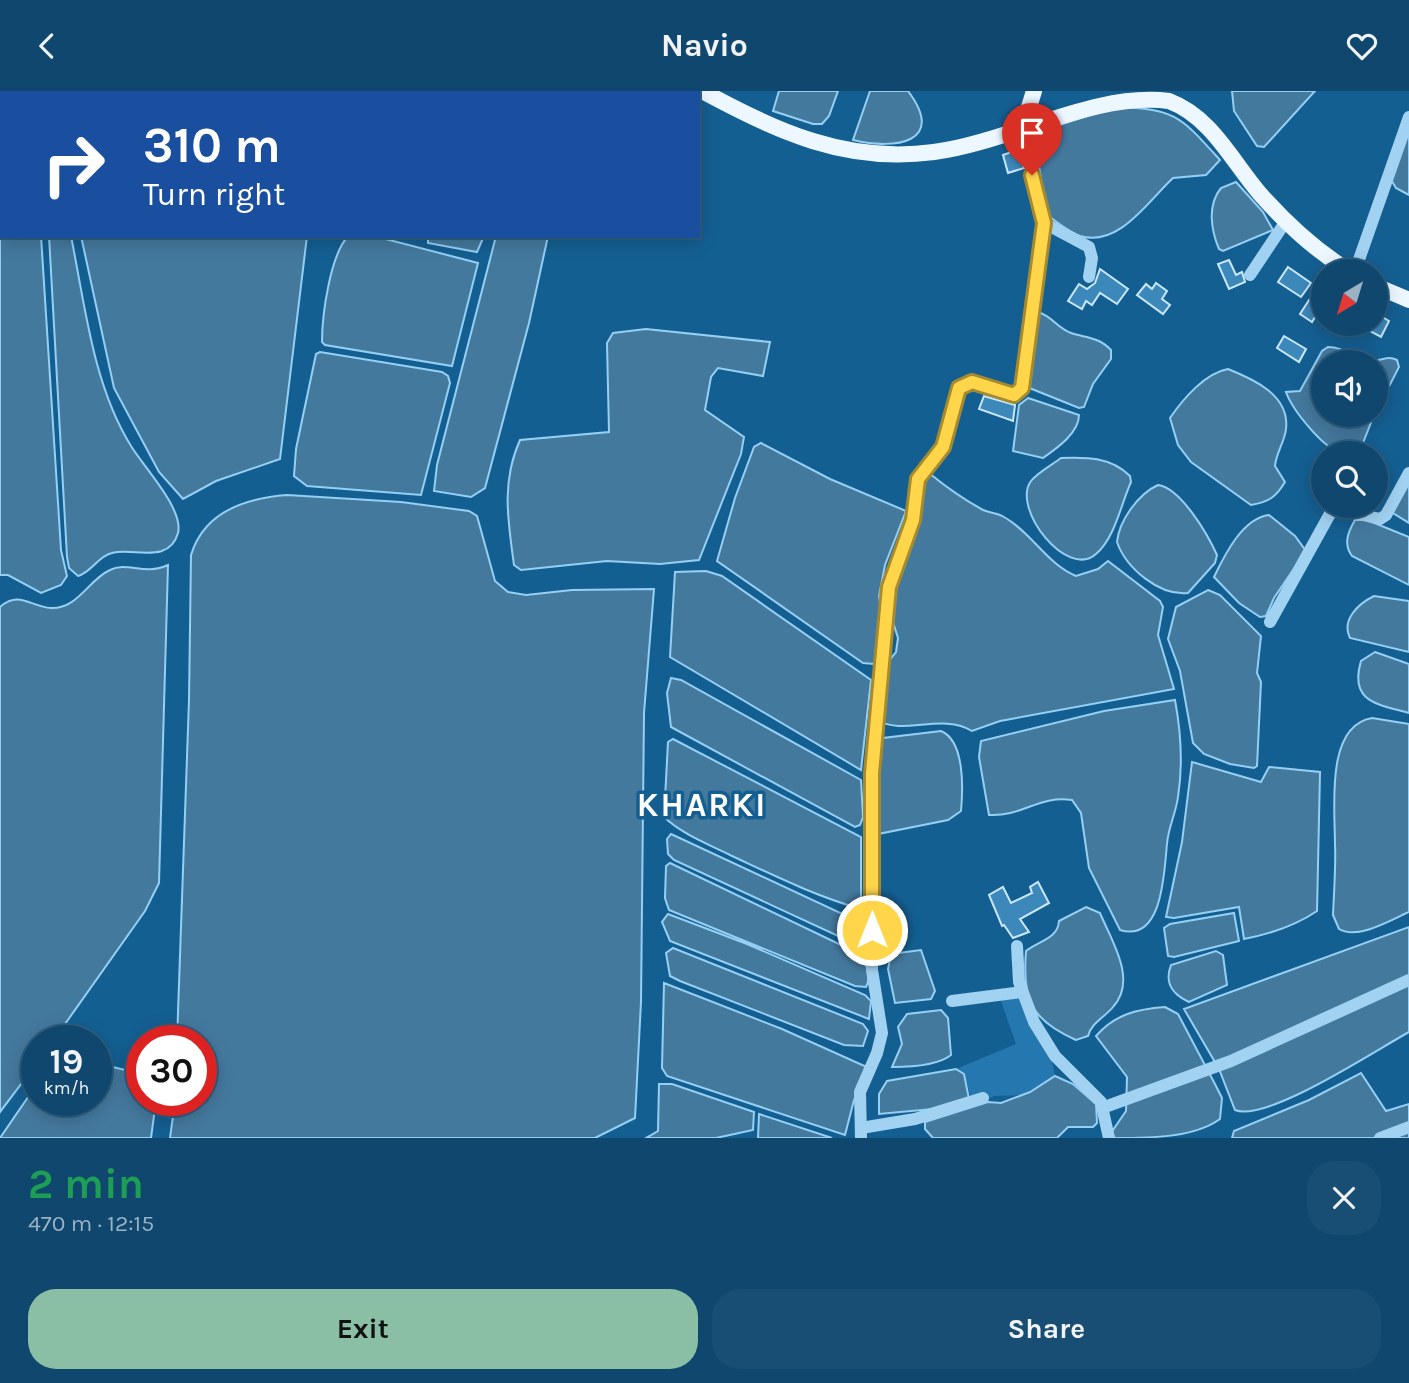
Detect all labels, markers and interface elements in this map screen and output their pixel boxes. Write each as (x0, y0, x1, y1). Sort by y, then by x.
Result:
icon: back (28, 27, 66, 65)
text: Navio (661, 27, 748, 64)
icon: heart (1343, 27, 1381, 65)
pin (1002, 103, 1062, 175)
icon: arrive (1013, 114, 1051, 152)
text: 310 m (143, 117, 281, 174)
icon: right (28, 119, 119, 210)
text: Turn right (143, 176, 285, 213)
north arrow (1311, 259, 1388, 336)
map controls (1311, 259, 1388, 518)
button: sound (1311, 350, 1388, 427)
button: search (1311, 441, 1388, 518)
district label: KHARKI (637, 786, 767, 824)
position arrow (835, 893, 909, 967)
speed limit sign: 30 (126, 1025, 217, 1116)
text: 19 (50, 1041, 83, 1082)
text: km/h (44, 1077, 89, 1099)
text: 2 min (28, 1159, 144, 1209)
button: close (1307, 1161, 1381, 1235)
text: 470 m · 12:15 (28, 1210, 154, 1237)
button: Exit (28, 1289, 698, 1369)
button: Share (712, 1289, 1381, 1369)

